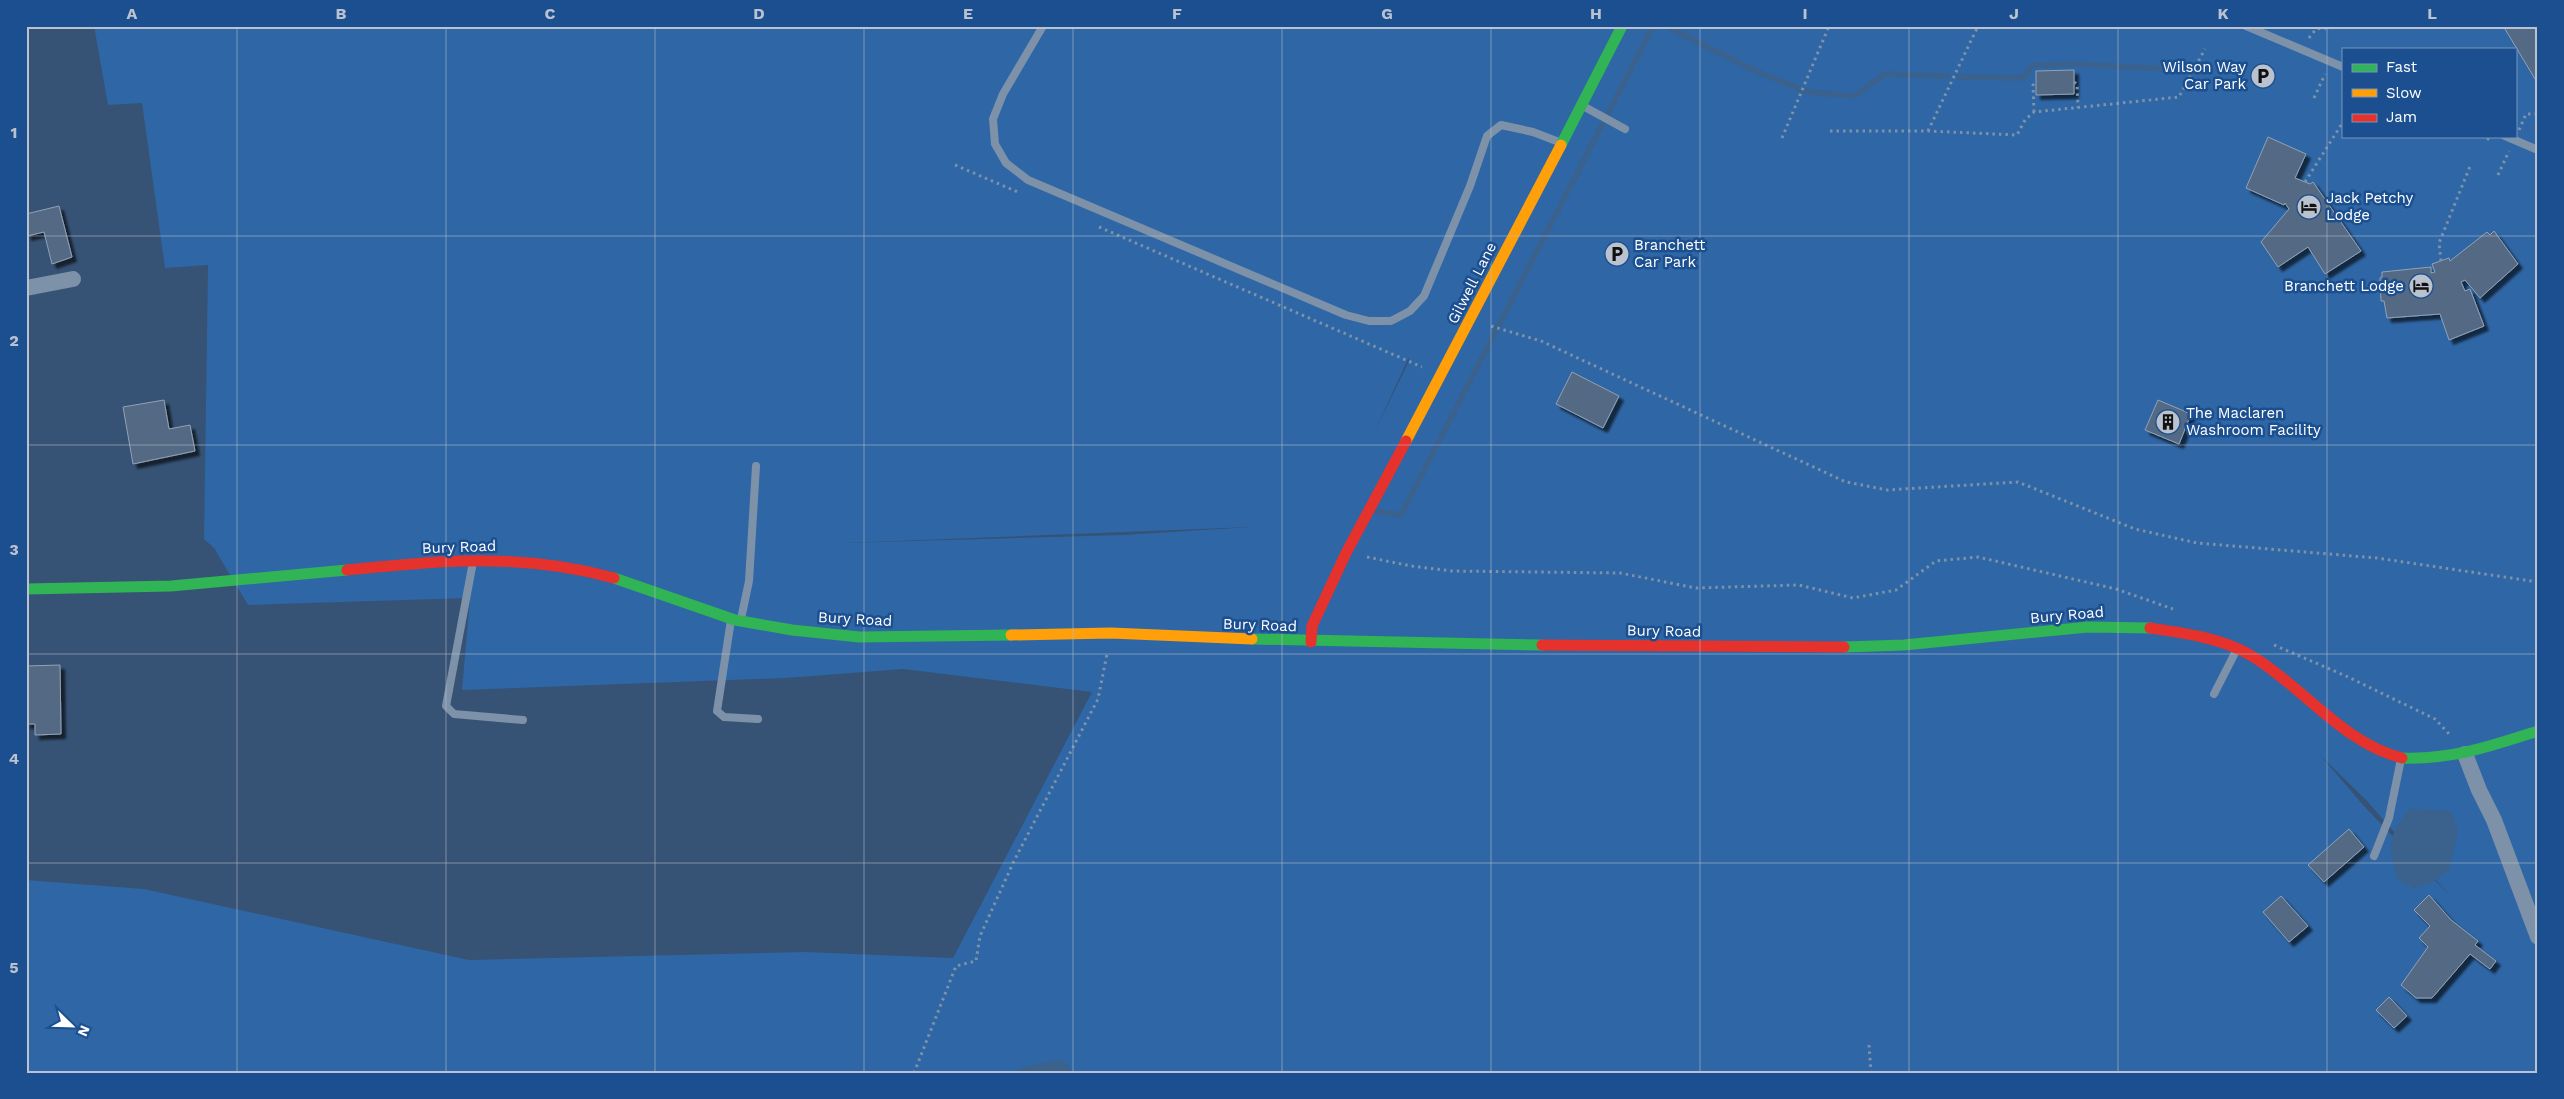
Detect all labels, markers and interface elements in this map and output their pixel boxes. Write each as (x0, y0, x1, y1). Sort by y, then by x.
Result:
text: A (127, 4, 138, 23)
text: B (336, 4, 347, 23)
text: C (545, 4, 556, 23)
text: D (753, 4, 765, 23)
text: E (963, 4, 973, 23)
text: F (1172, 4, 1182, 23)
text: G (1381, 4, 1393, 23)
text: H (1590, 4, 1602, 23)
text: I (1802, 4, 1808, 23)
text: J (2009, 4, 2019, 23)
text: K (2217, 4, 2229, 23)
text: L (2427, 4, 2437, 23)
legend (2342, 48, 2516, 138)
place label: Wilson Way Car Park (2162, 58, 2246, 93)
text: Fast (2386, 58, 2418, 76)
parking icon: Wilson Way Car Park (2250, 63, 2276, 89)
text: Slow (2386, 84, 2422, 102)
text: Jam (2386, 108, 2417, 126)
text: 1 (11, 123, 17, 142)
place label: Jack Petchy Lodge (2326, 189, 2414, 224)
hotel icon: Jack Petchy Lodge (2296, 194, 2322, 220)
place label: Branchett Car Park (1634, 236, 1706, 271)
street label: Gilwell Lane (1444, 239, 1500, 327)
parking icon: Branchett Car Park (1604, 241, 1630, 267)
hotel icon: Branchett Lodge (2408, 273, 2434, 299)
place label: Branchett Lodge (2284, 277, 2404, 295)
text: 2 (9, 331, 19, 350)
place label: The Maclaren Washroom Facility (2186, 404, 2321, 439)
building icon: The Maclaren Washroom Facility (2155, 409, 2181, 435)
street label: Bury Road (422, 537, 496, 557)
text: 3 (9, 540, 19, 559)
street label: Bury Road (2029, 603, 2105, 627)
street label: Bury Road (817, 608, 893, 630)
street label: Bury Road (1223, 615, 1297, 635)
street label: Bury Road (1627, 621, 1701, 641)
text: 4 (9, 749, 19, 768)
text: 5 (9, 958, 19, 977)
north arrow (48, 1002, 98, 1052)
text: N (75, 1023, 93, 1039)

